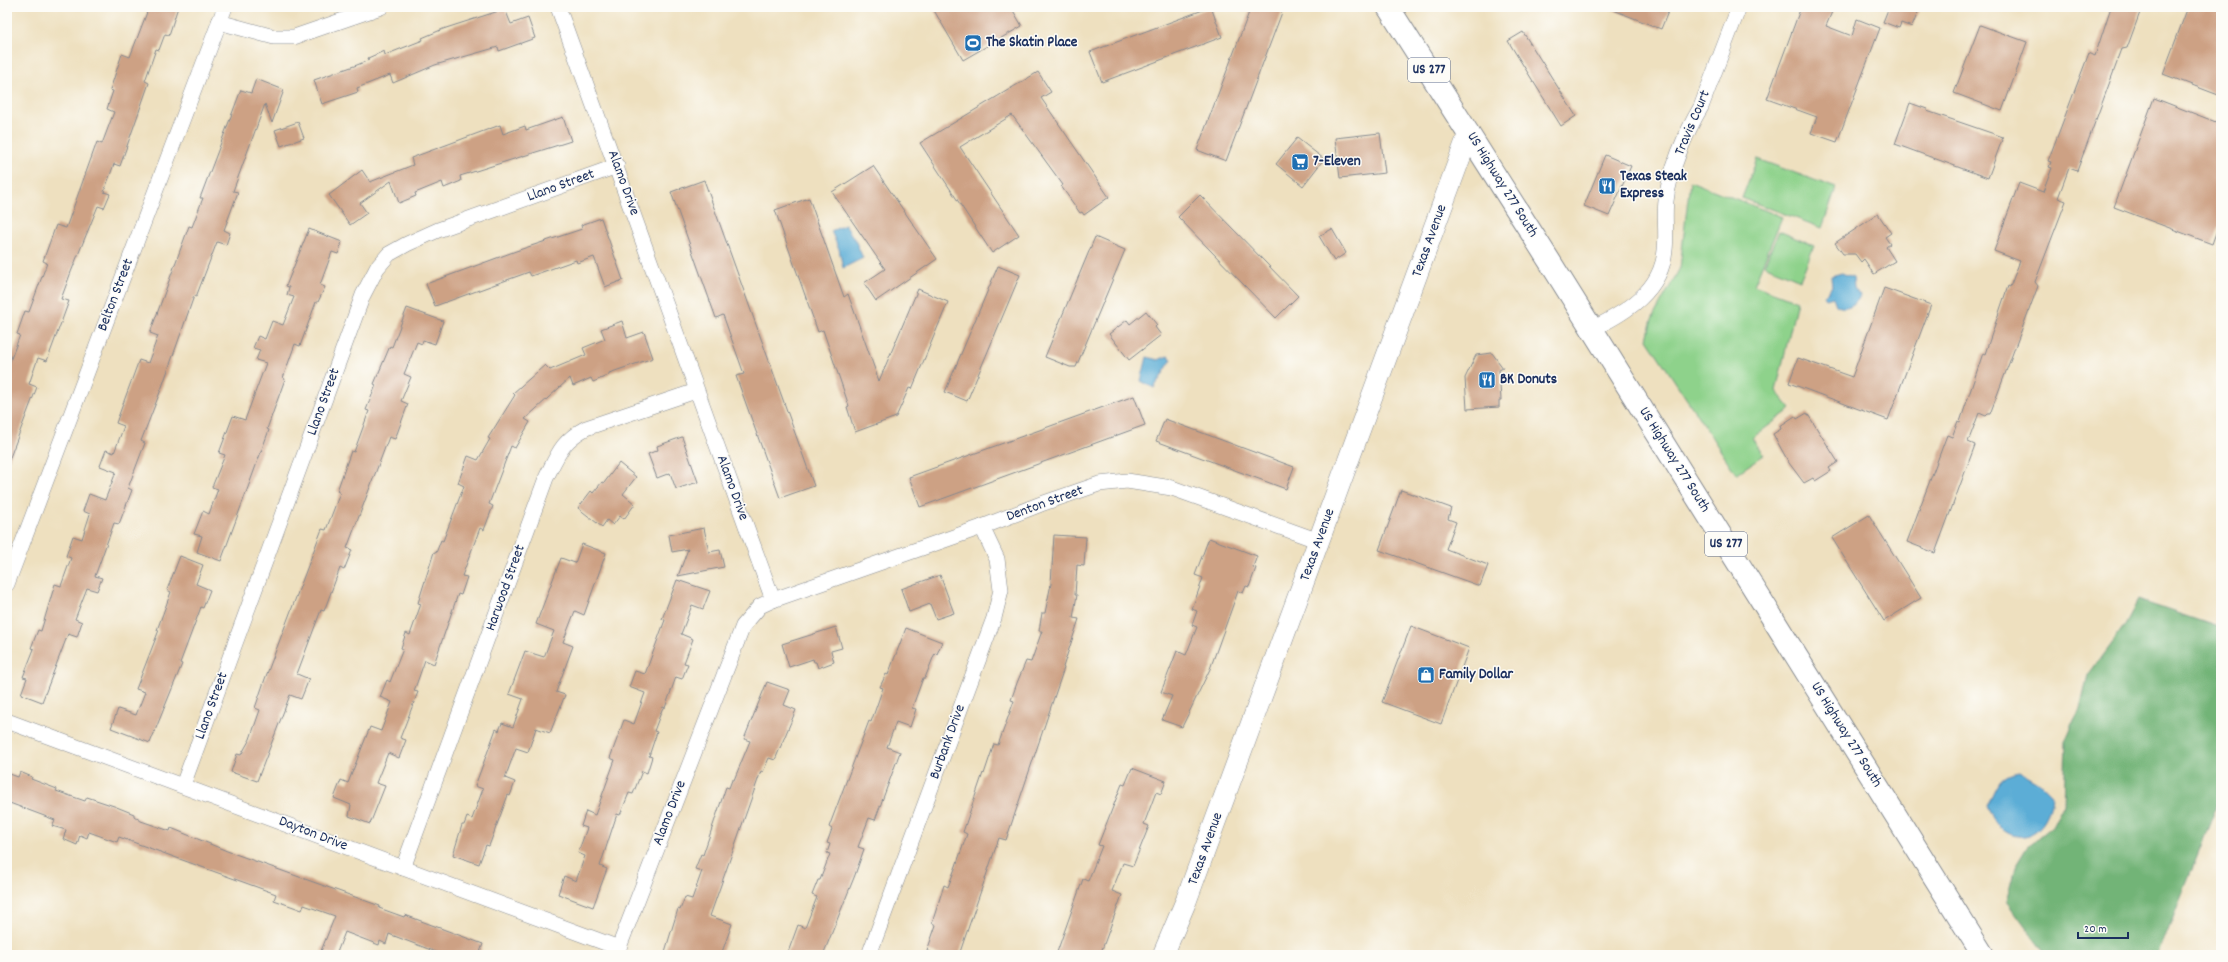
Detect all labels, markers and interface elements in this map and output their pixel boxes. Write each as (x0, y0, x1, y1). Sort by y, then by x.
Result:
place label: The Skatin Place (986, 32, 1078, 54)
sports icon: The Skatin Place (963, 33, 983, 53)
road number: US 277 (1408, 58, 1450, 82)
street label: Travis Court (1669, 87, 1717, 159)
street label: US Highway 277 South (1461, 128, 1543, 242)
street label: Alamo Drive (601, 147, 645, 219)
place label: 7-Eleven (1313, 151, 1361, 173)
supermarket icon: 7-Eleven (1290, 152, 1310, 172)
street label: Llano Street (524, 163, 598, 208)
place label: Texas Steak Express (1620, 166, 1687, 205)
restaurant icon: Texas Steak Express (1597, 176, 1617, 196)
street label: Texas Avenue (1407, 201, 1453, 280)
street label: Belton Street (92, 255, 140, 335)
street label: Llano Street (302, 365, 347, 439)
place label: BK Donuts (1500, 369, 1557, 391)
restaurant icon: BK Donuts (1477, 370, 1497, 390)
street label: US Highway 277 South (1633, 403, 1715, 517)
street label: Alamo Drive (710, 452, 754, 524)
street label: Denton Street (1004, 480, 1087, 528)
street label: Texas Avenue (1295, 505, 1341, 584)
road number: US 277 (1705, 532, 1747, 556)
street label: Harwood Street (480, 541, 532, 634)
place label: Family Dollar (1439, 664, 1513, 686)
shop icon: Family Dollar (1416, 665, 1436, 685)
street label: Llano Street (190, 669, 235, 743)
street label: US Highway 277 South (1805, 678, 1887, 792)
street label: Burbank Drive (924, 701, 972, 782)
street label: Alamo Drive (648, 777, 693, 849)
street label: Texas Avenue (1183, 809, 1229, 888)
street label: Dayton Drive (275, 811, 351, 857)
scale bar (2078, 914, 2128, 940)
text: 20 m (2084, 921, 2107, 938)

